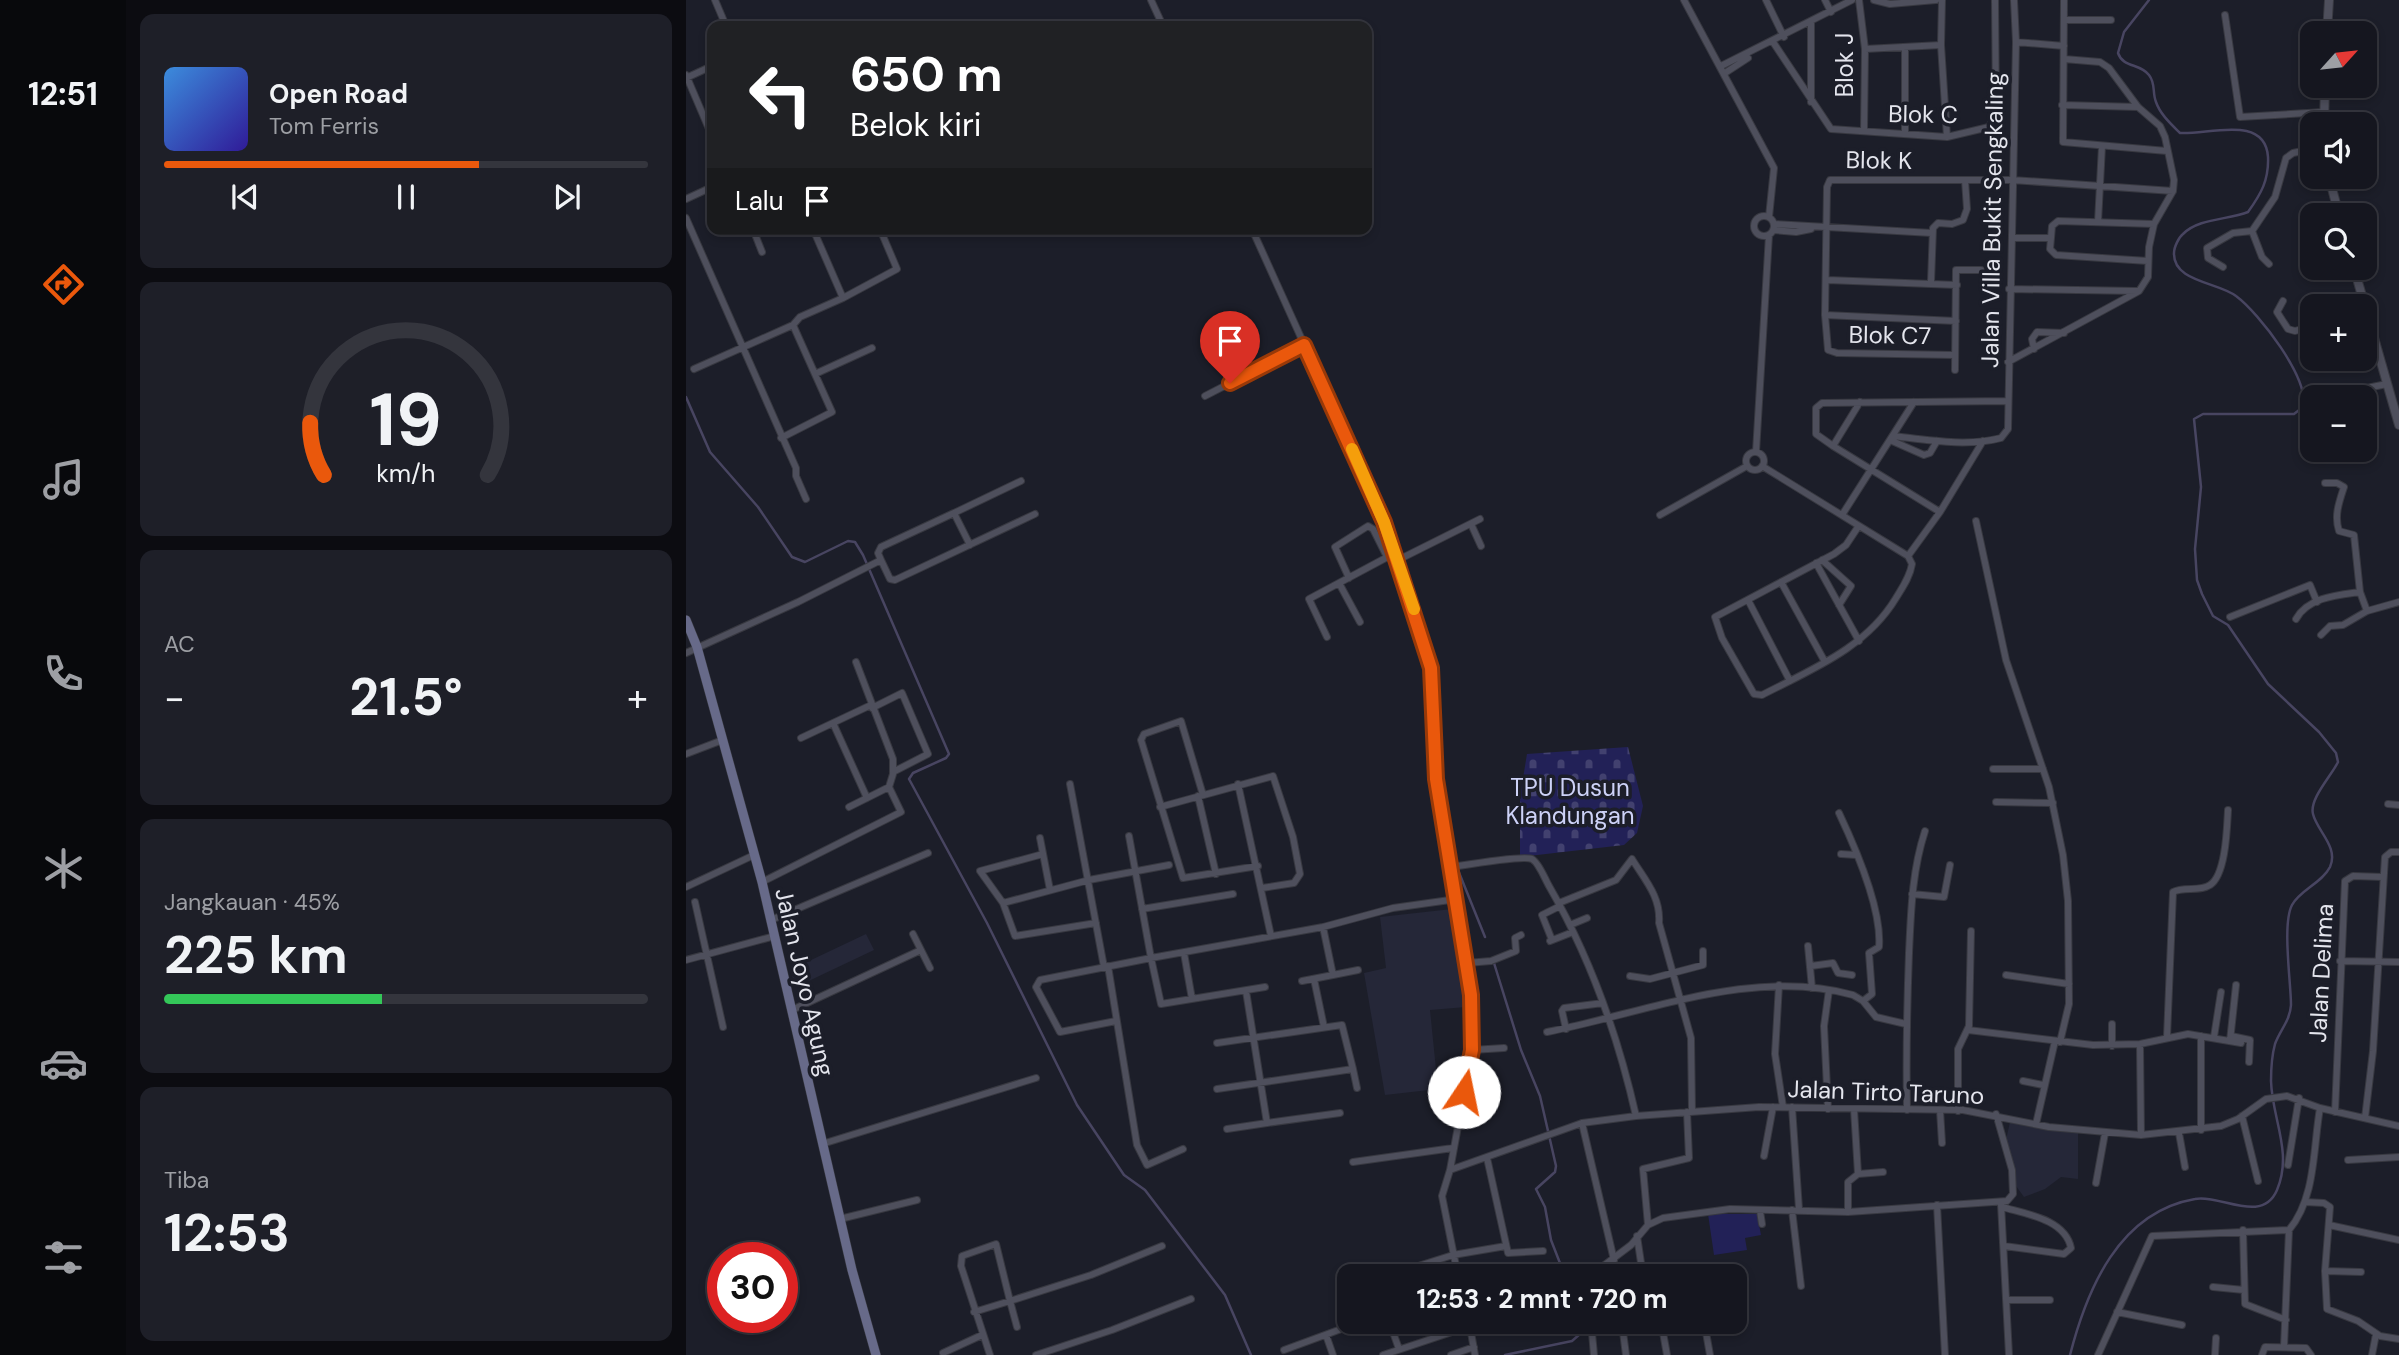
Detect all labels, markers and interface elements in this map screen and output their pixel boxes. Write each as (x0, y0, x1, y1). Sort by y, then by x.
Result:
north arrow (2300, 21, 2376, 98)
map controls (2300, 21, 2377, 462)
street label: Blok J (1829, 33, 1860, 97)
text: 650 m (850, 42, 1003, 106)
icon: left (735, 49, 826, 140)
street label: Jalan Villa Bukit Sengkaling (1974, 72, 2010, 368)
text: 12:51 (28, 73, 98, 115)
text: Open Road (269, 77, 408, 111)
street label: Blok C (1888, 98, 1958, 130)
text: Belok kiri (850, 104, 982, 146)
text: Tom Ferris (269, 111, 379, 141)
button: sound (2300, 112, 2377, 189)
street label: Blok K (1845, 144, 1913, 176)
icon: previous (226, 178, 264, 216)
icon: pause (387, 178, 425, 216)
icon: next (548, 178, 586, 216)
icon: arrive (798, 182, 836, 220)
text: Lalu (735, 184, 784, 218)
button: search (2300, 203, 2377, 280)
icon: directions (39, 260, 88, 309)
button: + (2300, 294, 2377, 371)
pin (1200, 311, 1260, 383)
street label: Blok C7 (1848, 319, 1932, 351)
icon: arrive (1211, 322, 1249, 360)
text: 19 (370, 374, 442, 469)
button: − (2300, 385, 2377, 462)
icon: music (39, 455, 88, 504)
text: km/h (376, 457, 436, 490)
text: AC (164, 629, 195, 659)
icon: phone (39, 649, 88, 698)
text: 21.5° (349, 663, 463, 731)
text: − (164, 673, 185, 723)
text: + (627, 673, 648, 723)
park label: TPU Dusun Klandungan (1506, 772, 1635, 831)
icon: climate (39, 844, 88, 893)
street label: Jalan Joyo Agung (768, 885, 842, 1079)
text: Jangkauan · 45% (164, 887, 340, 917)
street label: Jalan Delima (2302, 903, 2340, 1043)
text: 225 km (164, 921, 348, 989)
icon: car (39, 1039, 88, 1088)
position arrow (1427, 1055, 1501, 1129)
street label: Jalan Tirto Taruno (1787, 1073, 1985, 1111)
text: Tiba (164, 1165, 209, 1195)
text: 12:53 (164, 1199, 290, 1267)
icon: filters (39, 1233, 88, 1282)
speed limit sign: 30 (707, 1242, 798, 1333)
text: 12:53 · 2 mnt · 720 m (1417, 1282, 1667, 1316)

